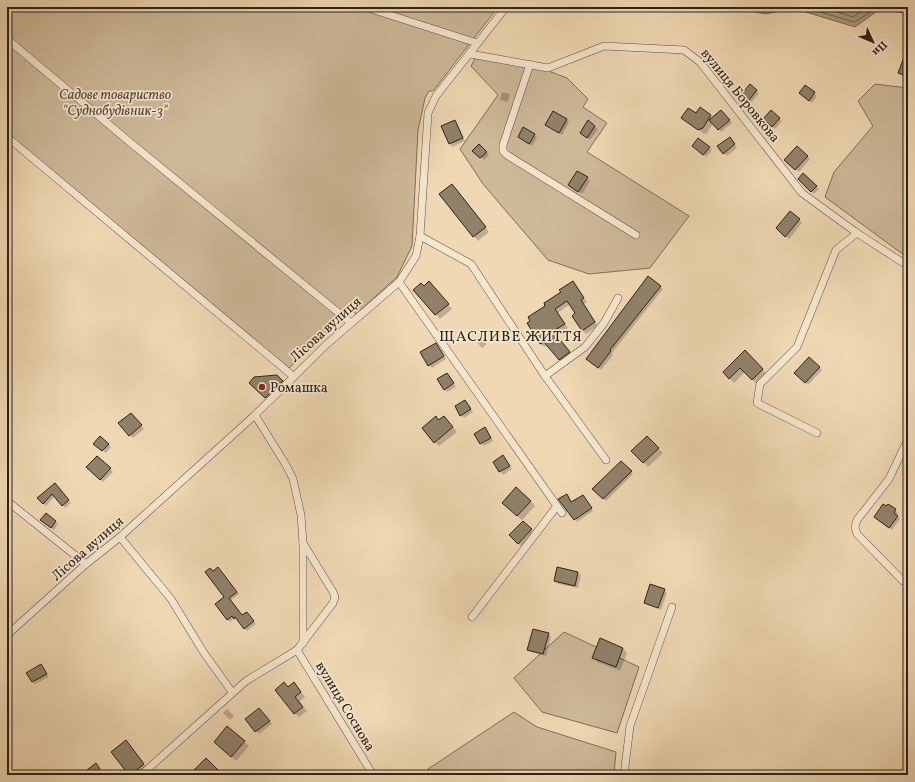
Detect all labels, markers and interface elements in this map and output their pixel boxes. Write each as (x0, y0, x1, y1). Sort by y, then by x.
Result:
north arrow (853, 22, 893, 62)
text: Пн (868, 37, 890, 59)
street label: вулиця Боровкова (696, 45, 784, 147)
park label: Садове товариство "Суднобудівник-3" (59, 86, 172, 121)
street label: Лісова вулиця (286, 293, 366, 367)
district label: ЩАСЛИВЕ ЖИТТЯ (439, 327, 583, 348)
place label: Ромашка (270, 379, 328, 398)
marker: Ромашка (257, 382, 267, 392)
street label: Лісова вулиця (48, 512, 128, 586)
street label: вулиця Соснова (310, 658, 379, 755)

